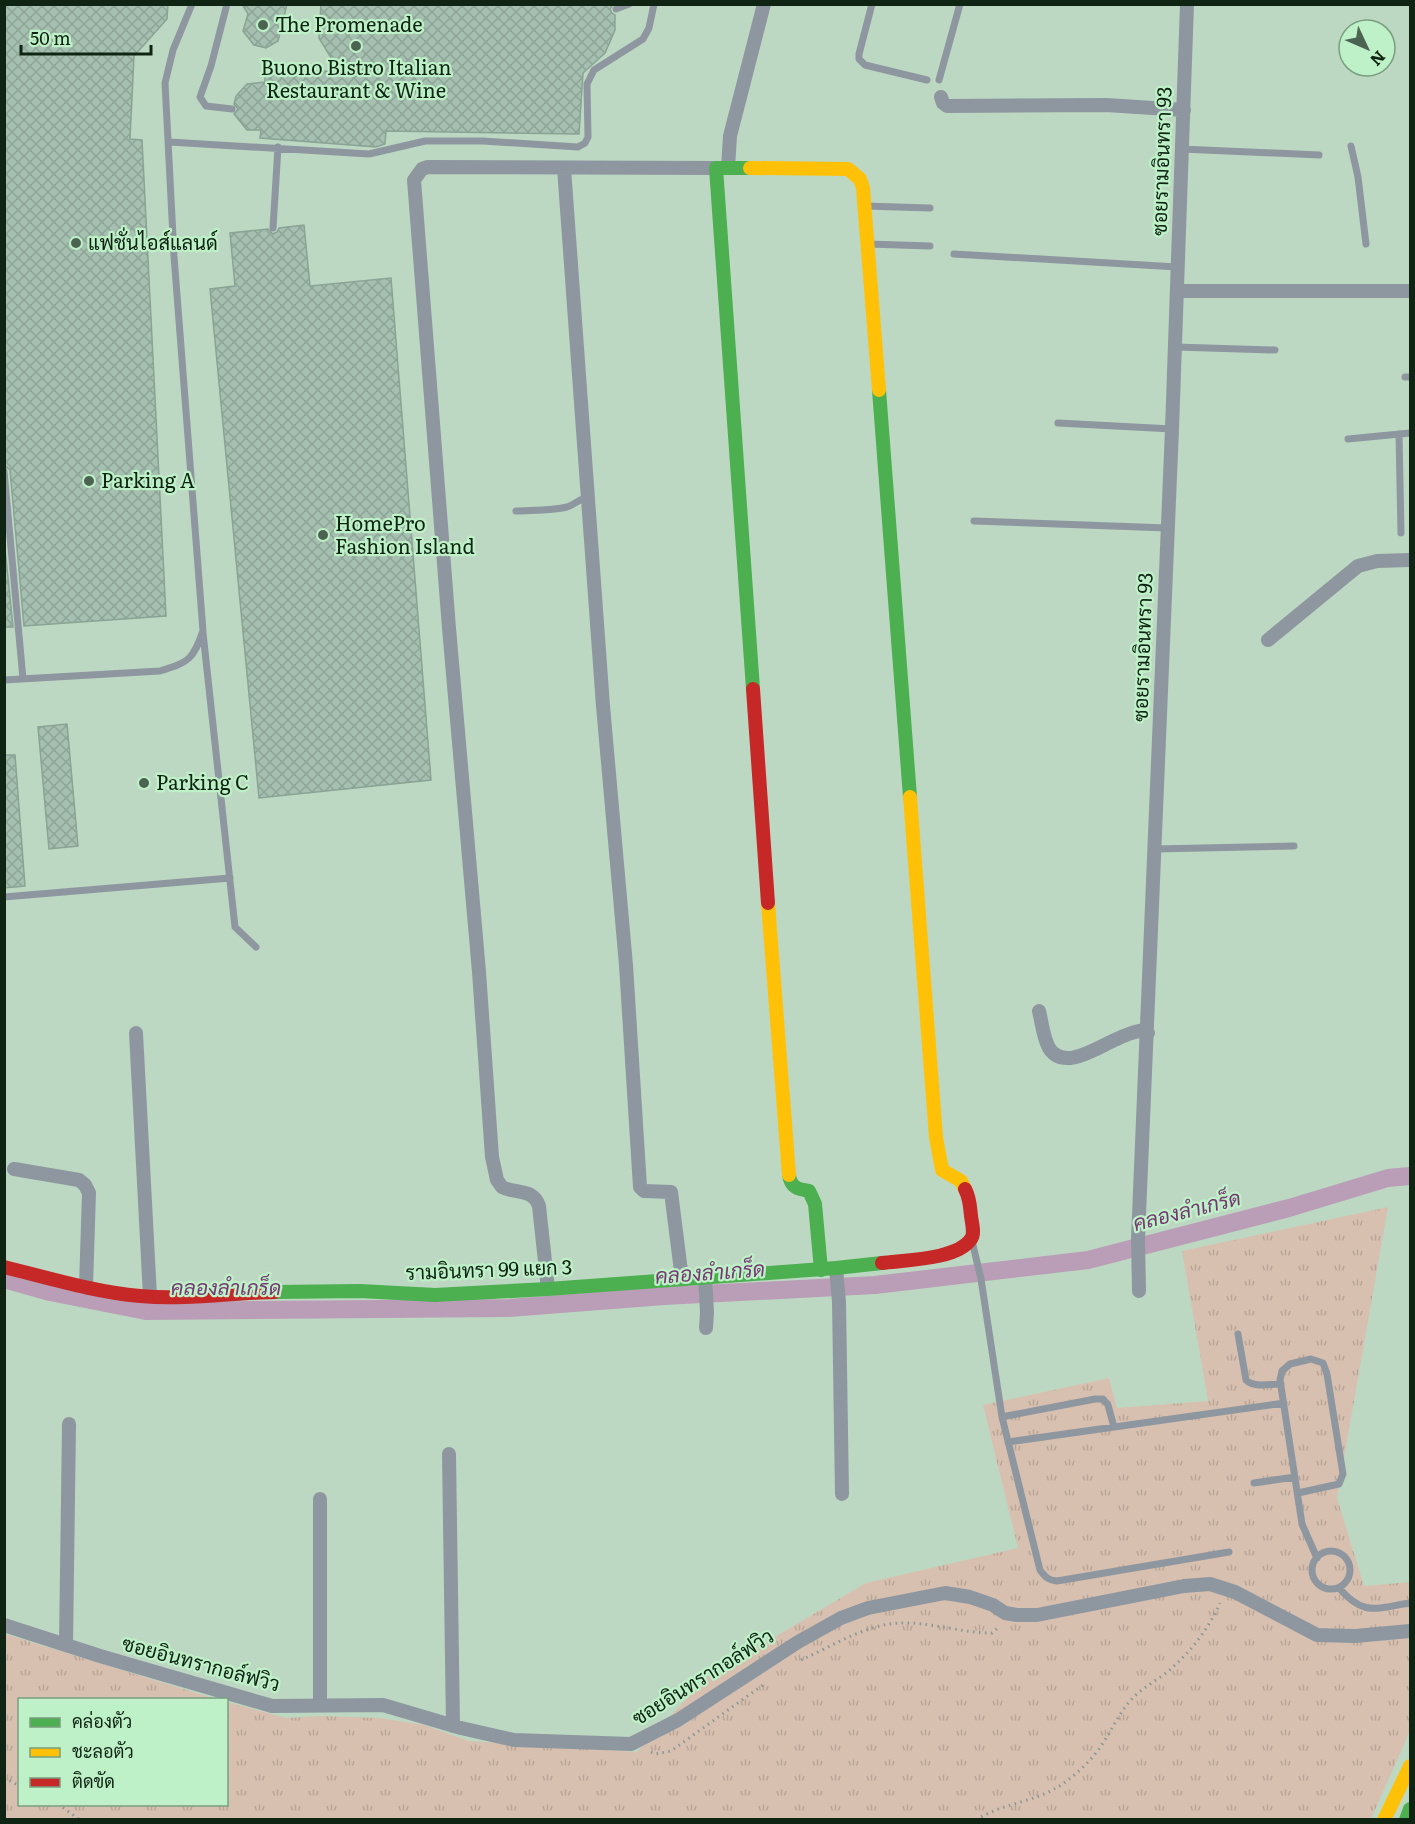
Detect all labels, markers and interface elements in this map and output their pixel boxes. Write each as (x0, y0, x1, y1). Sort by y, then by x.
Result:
place label: The Promenade (275, 8, 423, 38)
scale bar (21, 18, 152, 56)
marker: The Promenade (256, 18, 270, 32)
north arrow (1337, 18, 1397, 78)
text: 50 m (30, 24, 71, 51)
marker: Buono Bistro Italian Restaurant & Wine (349, 39, 363, 53)
text: N (1365, 46, 1392, 72)
place label: Buono Bistro Italian Restaurant & Wine (260, 51, 452, 104)
street label: ซอยรามอินทรา 93 (1142, 86, 1178, 236)
place label: แฟชั่นไอส์แลนด์ (88, 226, 218, 256)
marker: แฟชั่นไอส์แลนด์ (69, 236, 83, 250)
place label: Parking A (101, 464, 195, 494)
marker: Parking A (82, 474, 96, 488)
place label: HomePro Fashion Island (335, 507, 475, 560)
marker: HomePro Fashion Island (316, 528, 330, 542)
street label: ซอยรามอินทรา 93 (1123, 572, 1159, 722)
place label: Parking C (156, 766, 249, 796)
marker: Parking C (137, 776, 151, 790)
water label: คลองลำเกร็ด (1129, 1180, 1244, 1237)
street label: รามอินทรา 99 แยก 3 (405, 1250, 573, 1286)
water label: คลองลำเกร็ด (654, 1251, 766, 1290)
water label: คลองลำเกร็ด (171, 1270, 281, 1301)
street label: ซอยอินทรากอล์ฟวิว (625, 1620, 779, 1731)
street label: ซอยอินทรากอล์ฟวิว (119, 1627, 284, 1698)
legend (18, 1698, 228, 1806)
text: คล่องตัว (72, 1707, 132, 1734)
text: ชะลอตัว (72, 1737, 134, 1764)
text: ติดขัด (72, 1767, 115, 1794)

